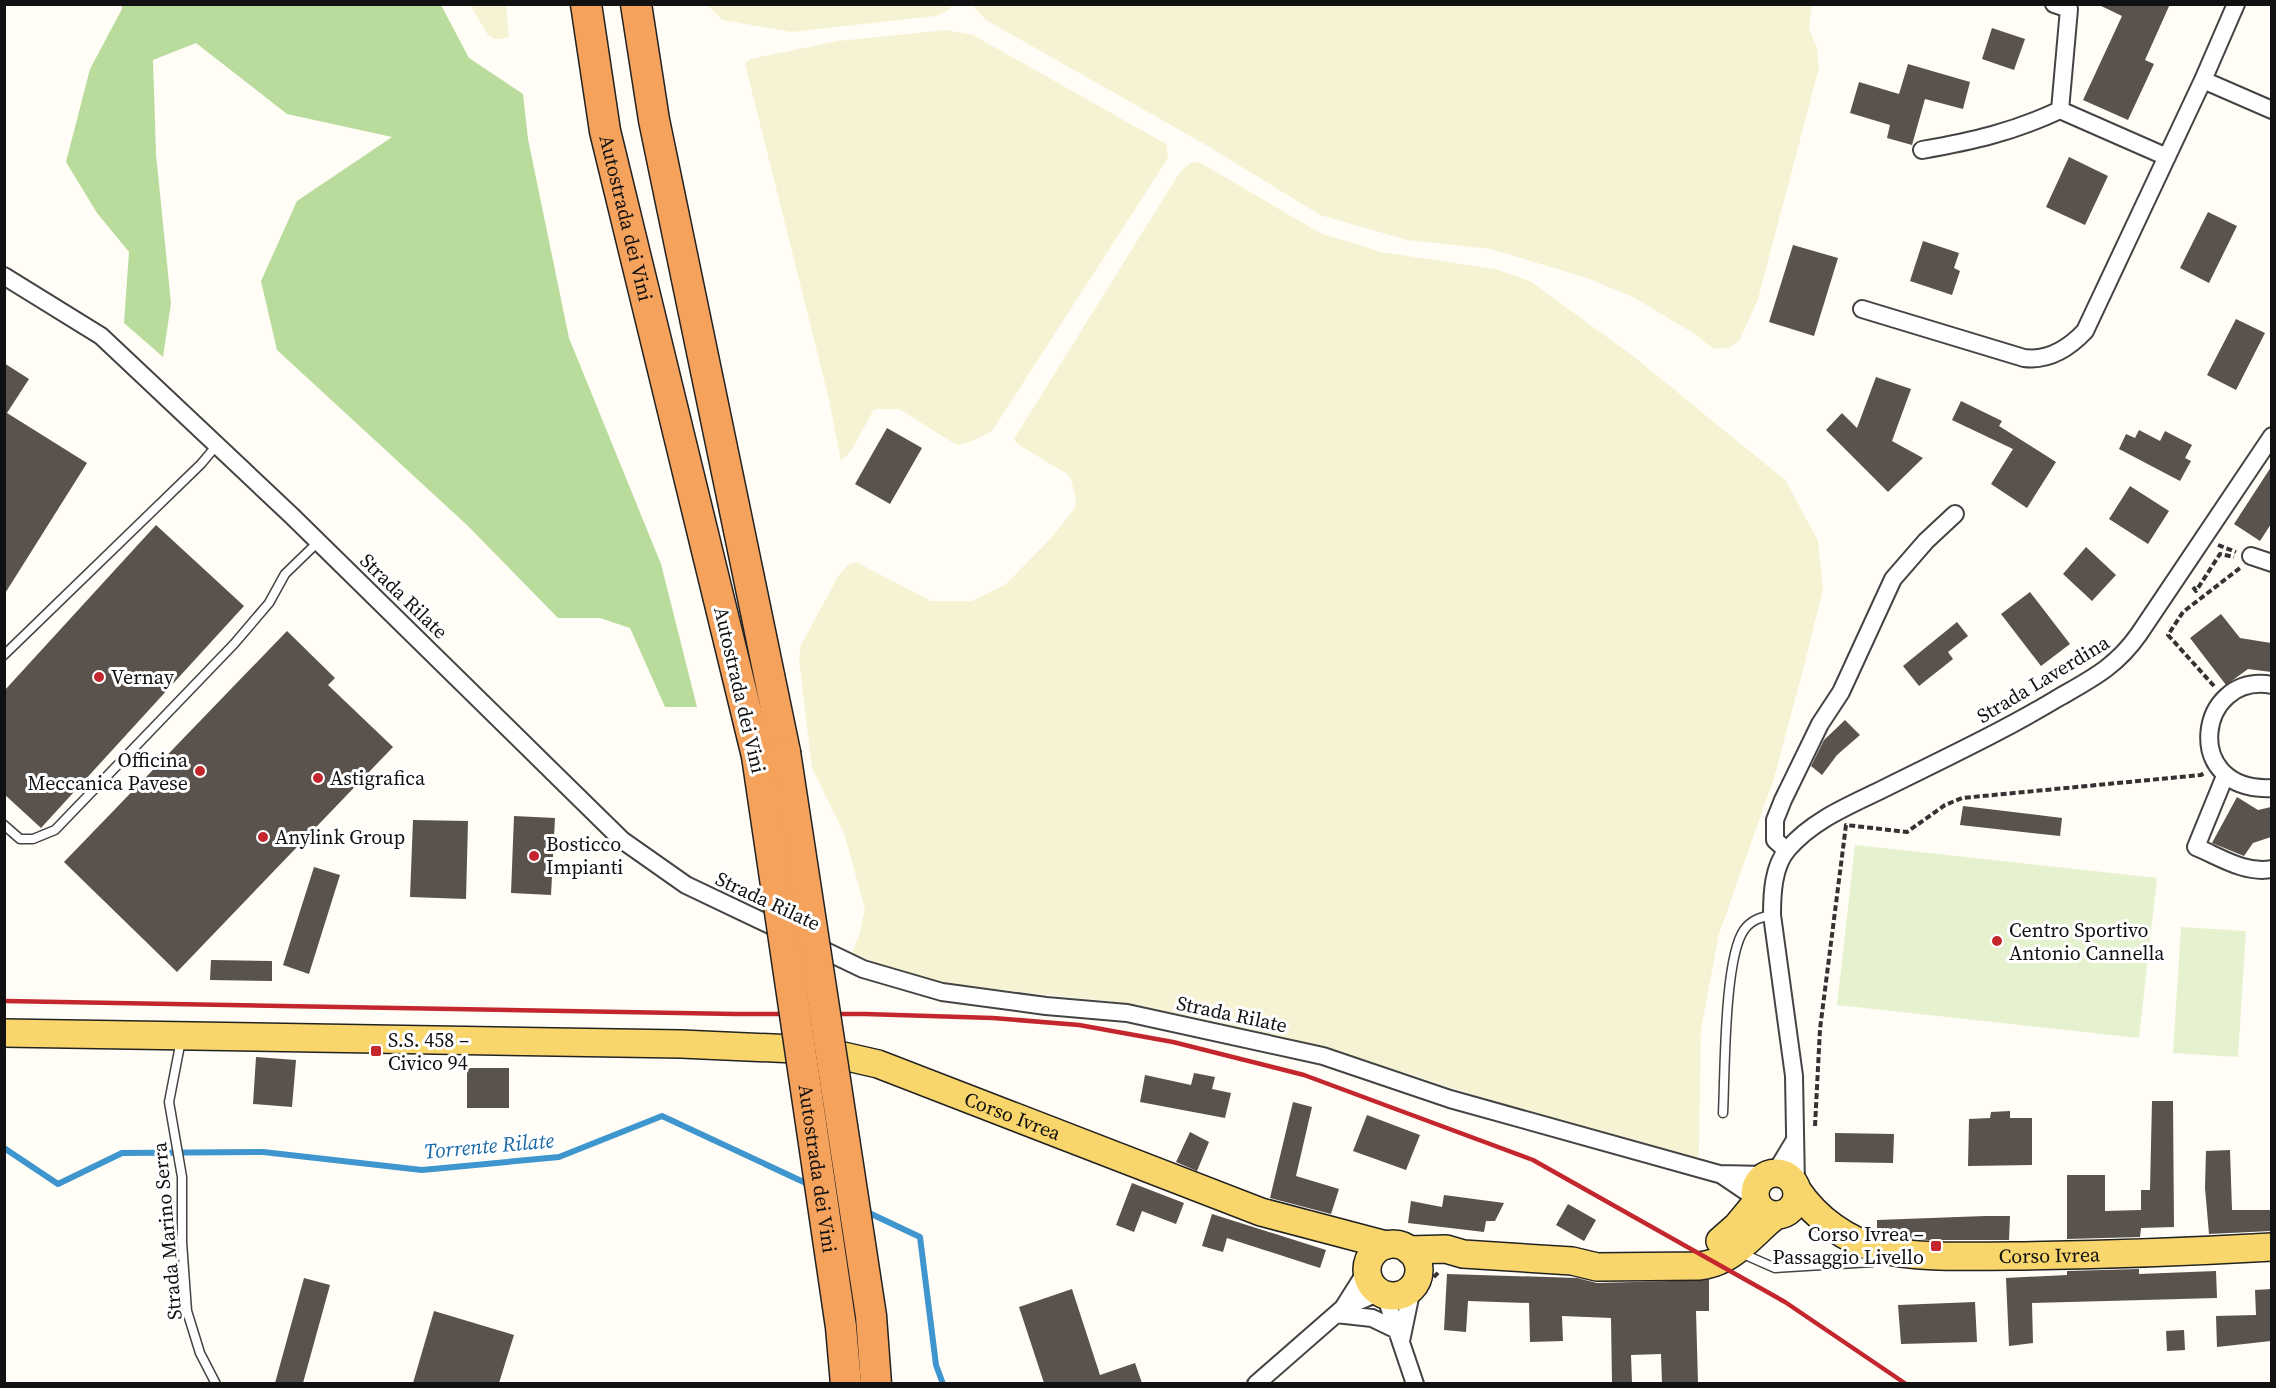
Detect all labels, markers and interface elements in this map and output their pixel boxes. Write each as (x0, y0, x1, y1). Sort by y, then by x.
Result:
street label: Autostrada dei Vini (592, 132, 660, 304)
street label: Strada Rilate (354, 547, 454, 645)
street label: Autostrada dei Vini (707, 604, 773, 776)
street label: Strada Laverdina (1971, 628, 2115, 730)
place label: Vernay (111, 663, 175, 691)
marker: Vernay (92, 670, 106, 684)
place label: Officina Meccanica Pavese (28, 746, 189, 797)
marker: Officina Meccanica Pavese (193, 764, 207, 778)
place label: Astigrafica (330, 764, 426, 792)
marker: Astigrafica (311, 771, 325, 785)
place label: Anylink Group (275, 823, 405, 851)
marker: Anylink Group (256, 830, 270, 844)
place label: Bosticco Impianti (546, 830, 623, 881)
marker: Bosticco Impianti (527, 849, 541, 863)
street label: Strada Rilate (711, 865, 825, 937)
place label: Centro Sportivo Antonio Cannella (2009, 916, 2165, 967)
marker: Centro Sportivo Antonio Cannella (1990, 934, 2004, 948)
street label: Strada Rilate (1174, 989, 1290, 1039)
place label: S.S. 458 – Civico 94 (388, 1026, 469, 1077)
marker: S.S. 458 – Civico 94 (369, 1044, 383, 1058)
street label: Autostrada dei Vini (791, 1082, 844, 1255)
street label: Corso Ivrea (960, 1085, 1066, 1148)
water label: Torrente Rilate (423, 1125, 556, 1166)
street label: Strada Marino Serra (145, 1140, 189, 1321)
place label: Corso Ivrea – Passaggio Livello (1772, 1220, 1924, 1271)
marker: Corso Ivrea – Passaggio Livello (1929, 1239, 1943, 1253)
street label: Corso Ivrea (1999, 1240, 2101, 1270)

